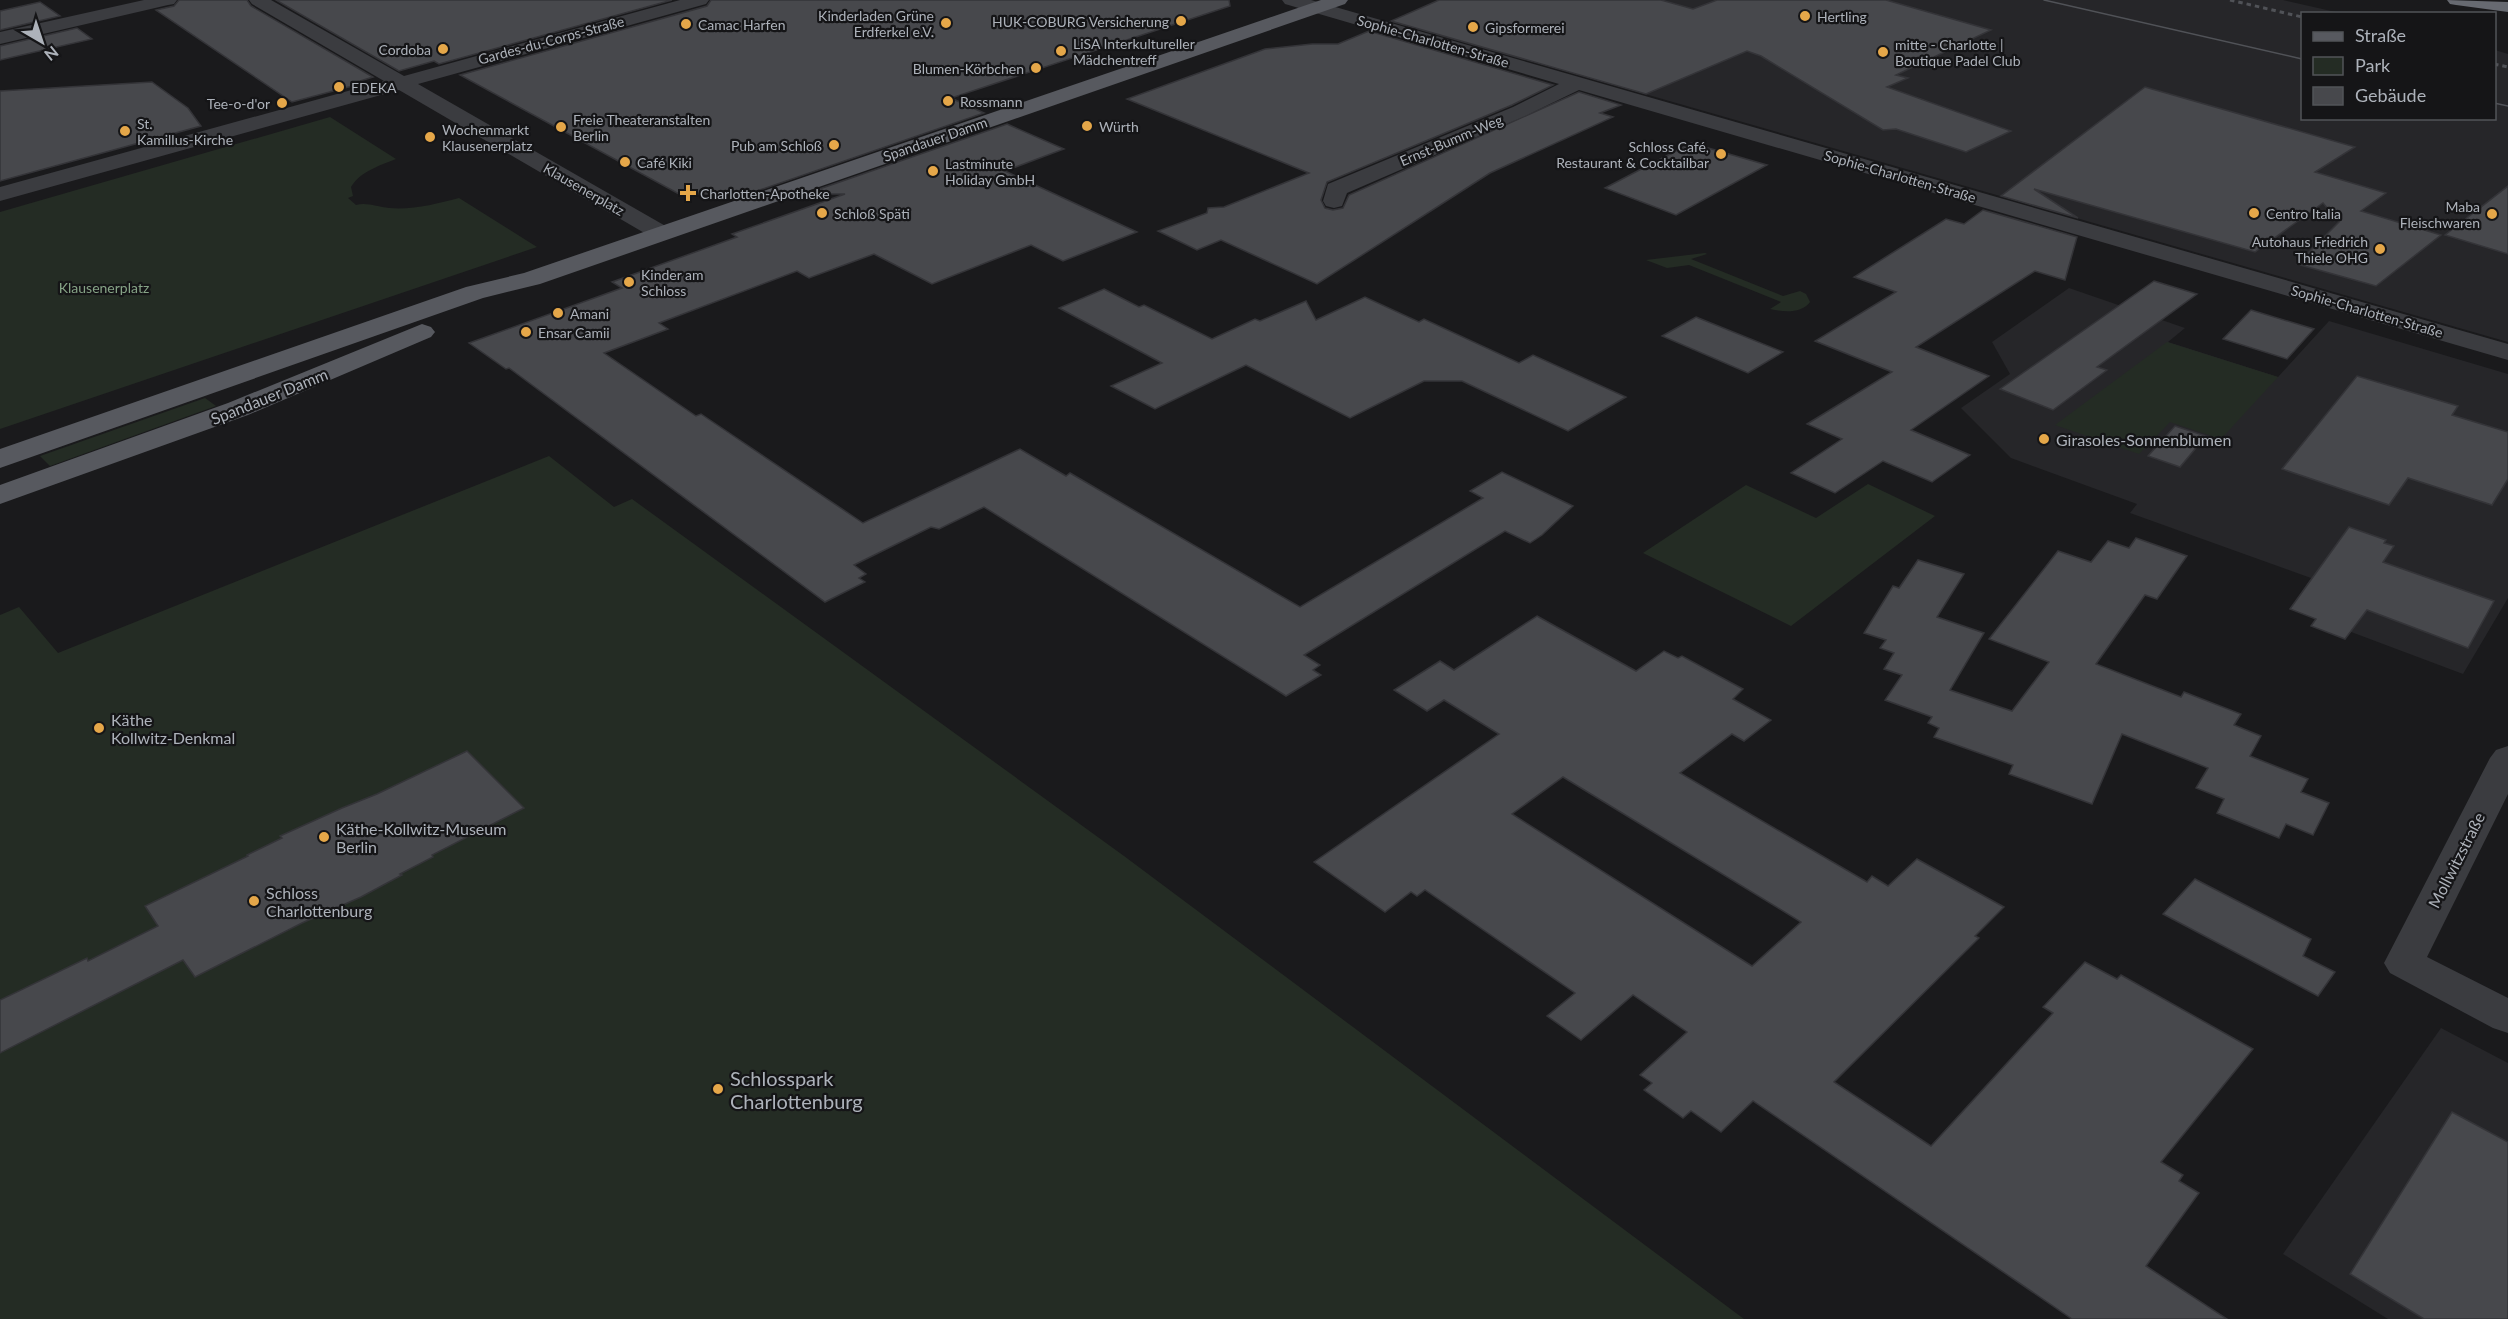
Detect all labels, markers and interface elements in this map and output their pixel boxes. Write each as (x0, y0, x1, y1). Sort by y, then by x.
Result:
place label: Kinderladen Grüne Erdferkel e.V. (818, 7, 934, 40)
place label: Hertling (1817, 8, 1867, 25)
marker: Hertling (1798, 9, 1812, 23)
street label: Sophie-Charlotten-Straße (1355, 11, 1511, 71)
north arrow (12, 12, 72, 72)
street label: Gardes-du-Corps-Straße (476, 12, 626, 68)
legend (2301, 12, 2496, 120)
place label: HUK-COBURG Versicherung (992, 13, 1169, 30)
marker: HUK-COBURG Versicherung (1174, 14, 1188, 28)
place label: Camac Harfen (698, 16, 785, 33)
marker: Kinderladen Grüne Erdferkel e.V. (939, 16, 953, 30)
marker: Camac Harfen (679, 17, 693, 31)
place label: Gipsformerei (1485, 19, 1565, 36)
marker: Gipsformerei (1466, 20, 1480, 34)
text: Straße (2355, 24, 2406, 46)
place label: LiSA Interkultureller Mädchentreff (1073, 35, 1195, 68)
place label: mitte - Charlotte | Boutique Padel Club (1895, 36, 2021, 69)
place label: Cordoba (378, 41, 431, 58)
marker: Cordoba (436, 42, 450, 56)
text: N (41, 43, 63, 65)
marker: LiSA Interkultureller Mädchentreff (1054, 44, 1068, 58)
marker: mitte - Charlotte | Boutique Padel Club (1876, 45, 1890, 59)
text: Park (2355, 54, 2391, 76)
place label: Blumen-Körbchen (913, 60, 1024, 77)
marker: Blumen-Körbchen (1029, 61, 1043, 75)
place label: EDEKA (351, 79, 397, 96)
marker: EDEKA (332, 80, 346, 94)
text: Gebäude (2355, 84, 2426, 106)
place label: Rossmann (960, 93, 1022, 110)
marker: Rossmann (941, 94, 955, 108)
place label: Tee-o-d'or (207, 95, 270, 112)
marker: Tee-o-d'or (275, 96, 289, 110)
place label: Freie Theateranstalten Berlin (573, 111, 710, 144)
street label: Ernst-Bumm-Weg (1397, 111, 1505, 169)
street label: Spandauer Damm (881, 113, 989, 165)
place label: St. Kamillus-Kirche (137, 115, 233, 148)
place label: Würth (1099, 118, 1139, 135)
marker: Würth (1080, 119, 1094, 133)
marker: Freie Theateranstalten Berlin (554, 120, 568, 134)
place label: Wochenmarkt Klausenerplatz (442, 121, 532, 154)
marker: St. Kamillus-Kirche (118, 124, 132, 138)
marker: Wochenmarkt Klausenerplatz (423, 130, 437, 144)
place label: Pub am Schloß (731, 137, 822, 154)
marker: Pub am Schloß (827, 138, 841, 152)
place label: Schloss Café, Restaurant & Cocktailbar (1556, 138, 1709, 171)
street label: Sophie-Charlotten-Straße (1822, 146, 1978, 206)
marker: Schloss Café, Restaurant & Cocktailbar (1714, 147, 1728, 161)
place label: Café Kiki (637, 154, 692, 171)
marker: Café Kiki (618, 155, 632, 169)
place label: Lastminute Holiday GmbH (945, 155, 1035, 188)
street label: Klausenerplatz (541, 159, 627, 219)
marker: Lastminute Holiday GmbH (926, 164, 940, 178)
place label: Charlotten-Apotheke (700, 185, 830, 202)
marker: Charlotten-Apotheke (681, 186, 695, 200)
place label: Maba Fleischwaren (2400, 198, 2480, 231)
place label: Schloß Späti (834, 205, 910, 222)
place label: Centro Italia (2266, 205, 2341, 222)
marker: Schloß Späti (815, 206, 829, 220)
marker: Centro Italia (2247, 206, 2261, 220)
marker: Maba Fleischwaren (2485, 207, 2499, 221)
place label: Autohaus Friedrich Thiele OHG (2252, 233, 2368, 266)
marker: Autohaus Friedrich Thiele OHG (2373, 242, 2387, 256)
place label: Kinder am Schloss (641, 266, 704, 299)
marker: Kinder am Schloss (622, 275, 636, 289)
park label: Klausenerplatz (59, 279, 149, 296)
street label: Sophie-Charlotten-Straße (2289, 281, 2445, 341)
place label: Amani (570, 305, 609, 322)
marker: Amani (551, 306, 565, 320)
place label: Ensar Camii (538, 324, 610, 341)
marker: Ensar Camii (519, 325, 533, 339)
street label: Spandauer Damm (208, 364, 330, 428)
place label: Girasoles-Sonnenblumen (2056, 430, 2231, 449)
marker: Girasoles-Sonnenblumen (2037, 432, 2051, 446)
place label: Käthe Kollwitz-Denkmal (111, 710, 235, 747)
marker: Käthe Kollwitz-Denkmal (92, 721, 106, 735)
street label: Mollwitzstraße (2424, 809, 2488, 911)
place label: Käthe-Kollwitz-Museum Berlin (336, 819, 506, 856)
marker: Käthe-Kollwitz-Museum Berlin (317, 830, 331, 844)
place label: Schloss Charlottenburg (266, 883, 372, 920)
marker: Schloss Charlottenburg (247, 894, 261, 908)
place label: Schlosspark Charlottenburg (730, 1066, 863, 1113)
marker: Schlosspark Charlottenburg (711, 1082, 725, 1096)

